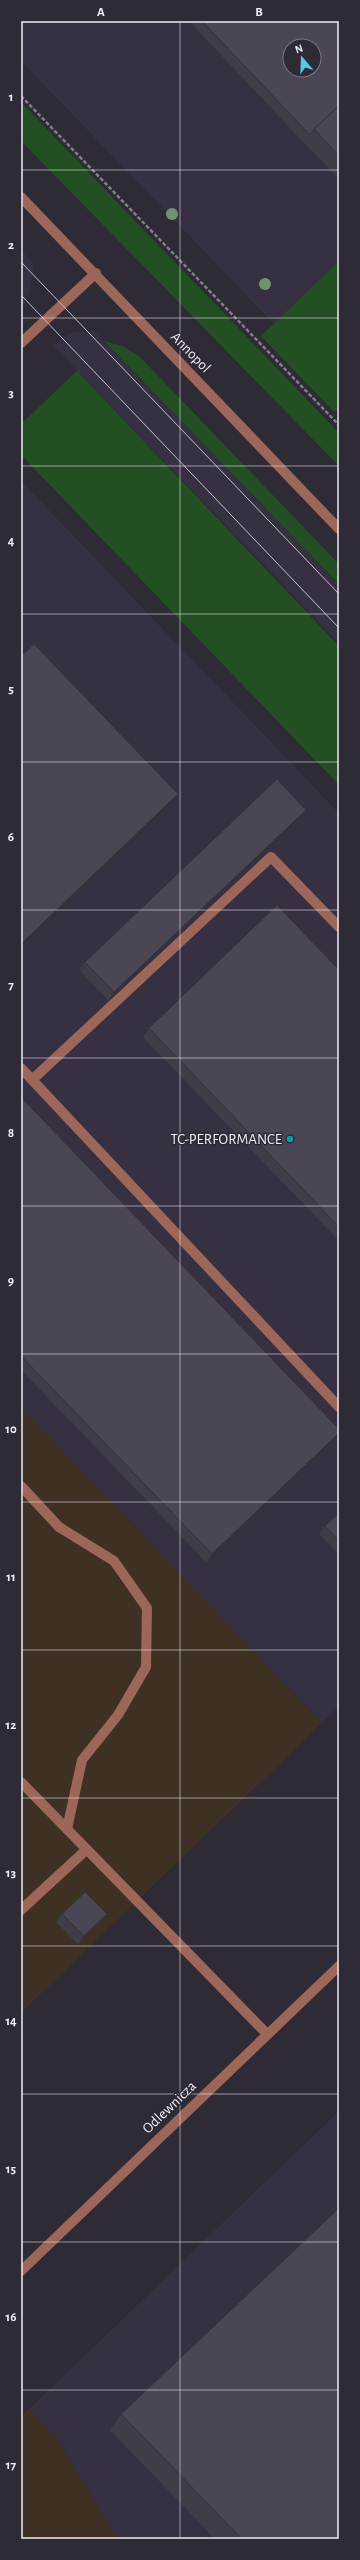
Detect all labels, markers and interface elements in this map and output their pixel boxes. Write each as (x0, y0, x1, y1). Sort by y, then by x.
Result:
text: A (97, 6, 105, 19)
text: B (255, 6, 263, 19)
north arrow (282, 38, 322, 78)
text: N (293, 43, 304, 55)
text: 1 (9, 91, 13, 104)
text: 2 (8, 239, 14, 252)
street label: Annopol (168, 329, 213, 376)
text: 3 (8, 387, 14, 400)
text: 4 (8, 535, 15, 548)
text: 5 (8, 683, 14, 696)
text: 6 (8, 831, 14, 844)
text: 7 (8, 979, 14, 992)
text: 8 (8, 1127, 14, 1140)
place label: TC-PERFORMANCE (171, 1132, 282, 1147)
marker: TC-PERFORMANCE (285, 1134, 295, 1144)
text: 9 (8, 1275, 14, 1288)
text: 10 (5, 1423, 17, 1436)
text: 11 (6, 1571, 16, 1584)
text: 12 (6, 1719, 16, 1732)
text: 13 (6, 1867, 17, 1880)
text: 14 (5, 2015, 17, 2028)
street label: Odlewnicza (140, 2078, 199, 2136)
text: 15 (6, 2163, 17, 2176)
text: 16 (6, 2311, 16, 2324)
text: 17 (6, 2459, 17, 2472)

